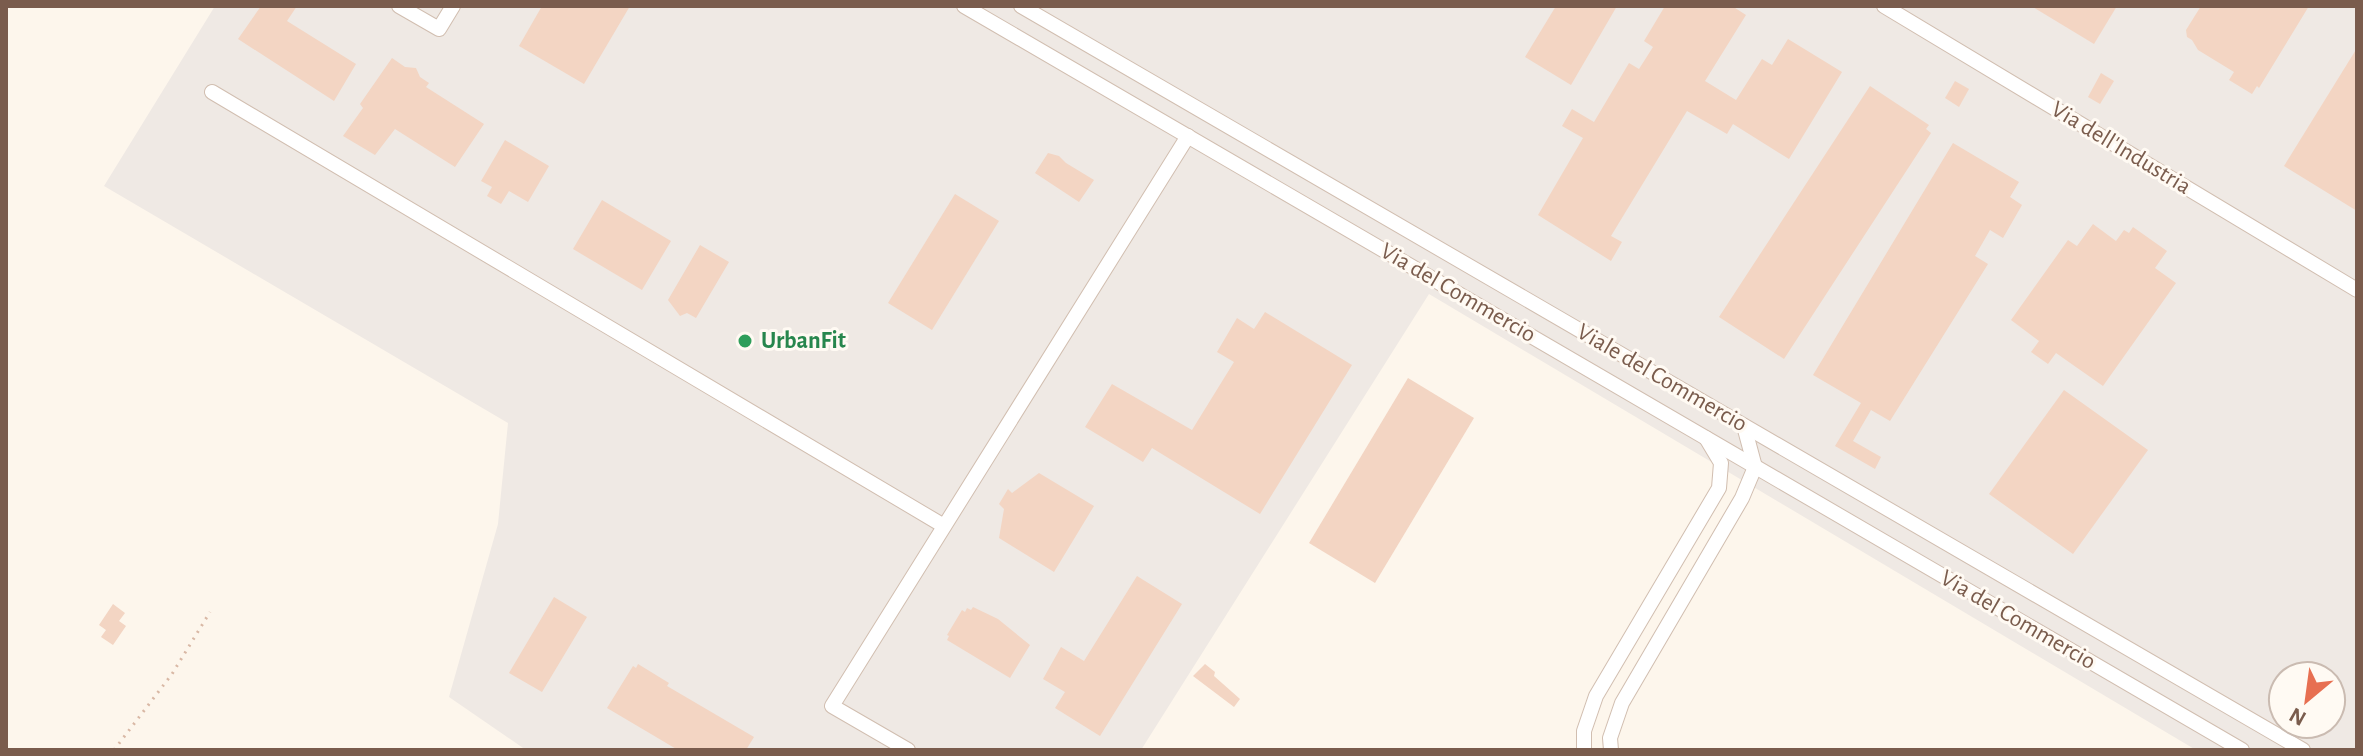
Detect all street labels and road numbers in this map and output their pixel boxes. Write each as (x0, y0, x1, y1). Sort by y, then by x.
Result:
street label: Via dell'Industria (2047, 97, 2195, 199)
street label: Via del Commercio (1376, 239, 1540, 347)
street label: Viale del Commercio (1573, 320, 1751, 436)
street label: Via del Commercio (1936, 566, 2100, 674)

